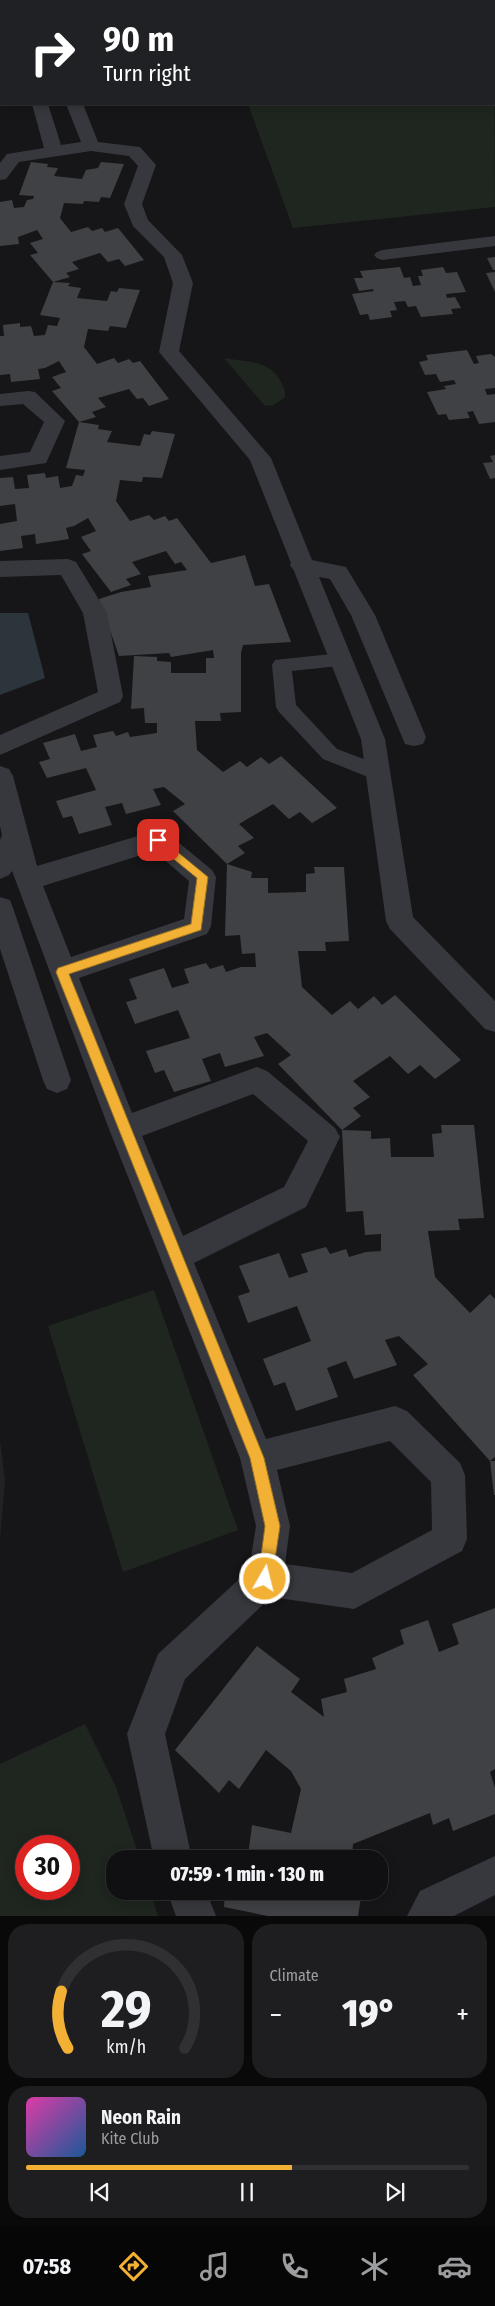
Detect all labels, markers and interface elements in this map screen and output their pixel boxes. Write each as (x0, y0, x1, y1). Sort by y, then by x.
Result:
text: 90 m (103, 18, 174, 60)
icon: right (20, 20, 85, 85)
text: Turn right (103, 60, 191, 87)
pin (137, 819, 179, 861)
icon: arrive (144, 826, 172, 854)
position arrow (238, 1552, 290, 1604)
speed limit sign: 30 (15, 1835, 80, 1900)
text: 07:59 · 1 min · 130 m (170, 1863, 324, 1886)
text: Climate (270, 1966, 319, 1985)
text: 29 (99, 1978, 151, 2041)
text: 19° (342, 1990, 396, 2036)
text: − (270, 1998, 282, 2031)
text: + (456, 1998, 469, 2031)
text: km/h (106, 2036, 146, 2058)
text: Neon Rain (101, 2106, 181, 2129)
text: Kite Club (101, 2129, 159, 2148)
icon: previous (86, 2178, 114, 2206)
icon: pause (233, 2178, 261, 2206)
icon: next (381, 2178, 409, 2206)
icon: directions (116, 2249, 151, 2284)
icon: music (197, 2249, 232, 2284)
icon: phone (277, 2249, 312, 2284)
icon: climate (357, 2249, 392, 2284)
icon: car (437, 2249, 472, 2284)
text: 07:58 (23, 2253, 71, 2280)

